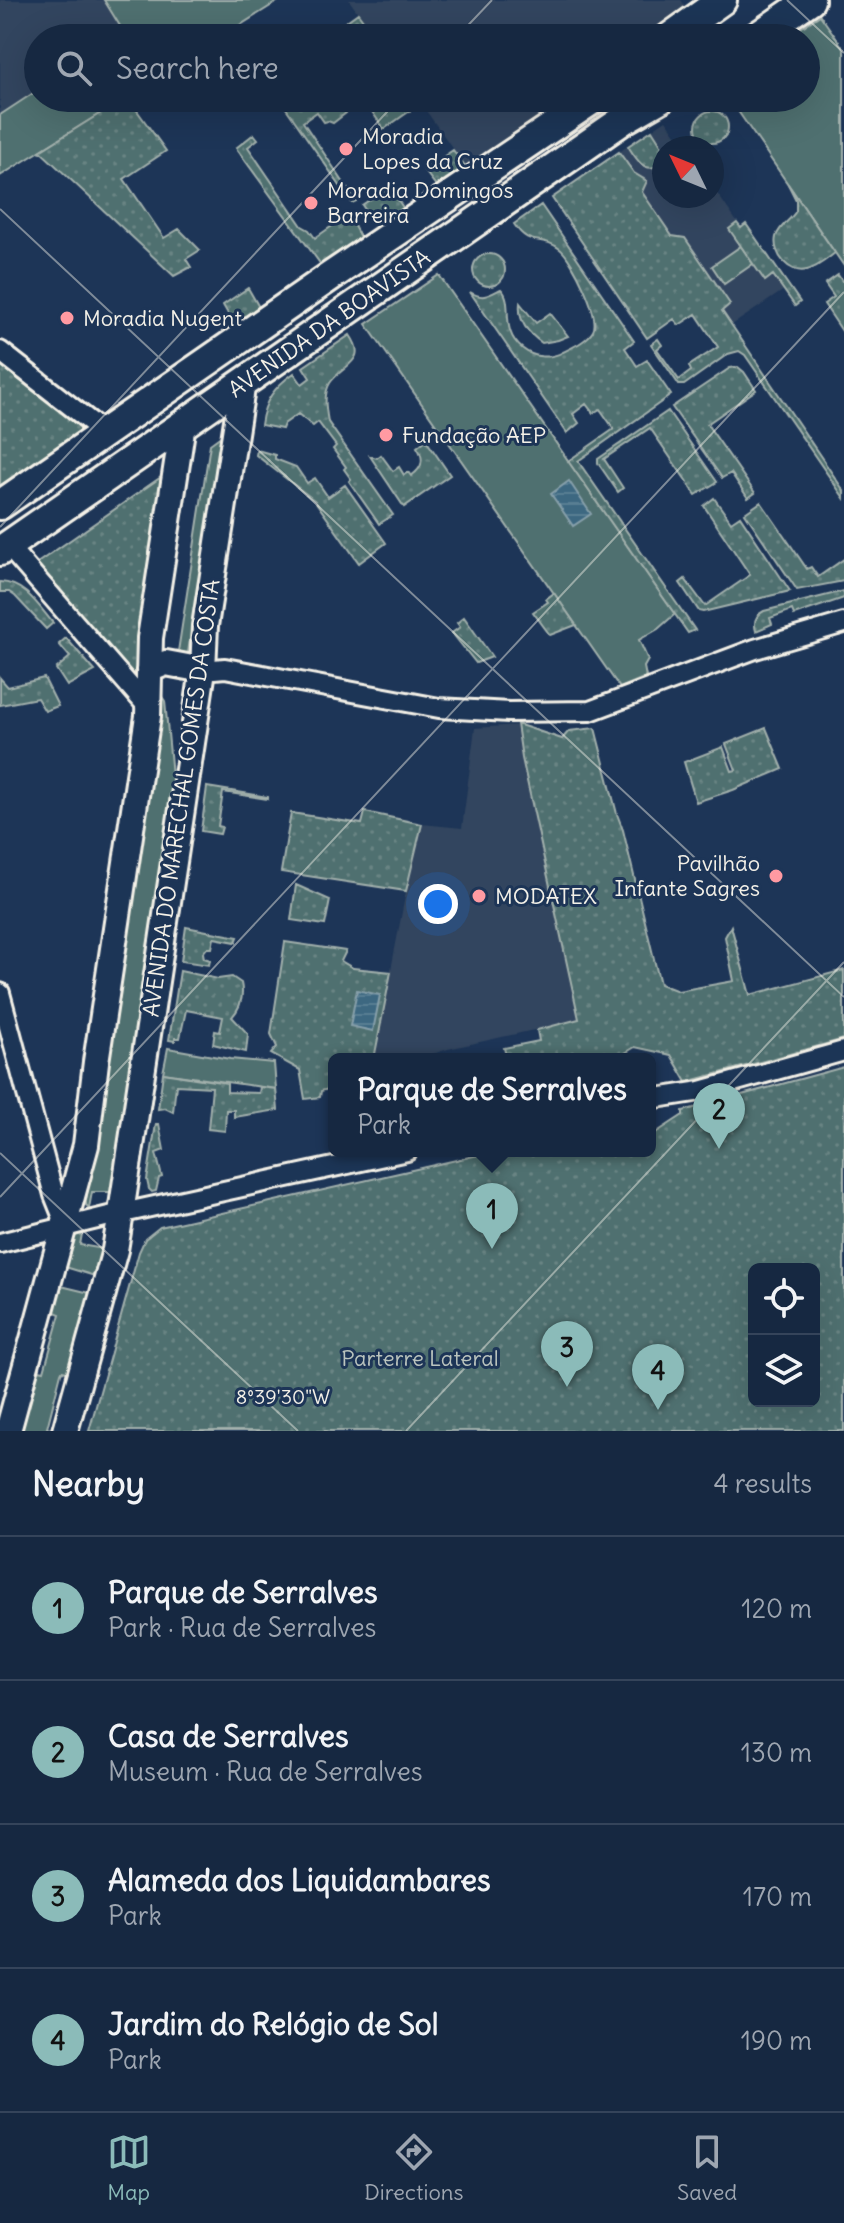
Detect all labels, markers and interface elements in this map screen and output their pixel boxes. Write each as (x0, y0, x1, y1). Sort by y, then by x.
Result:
search box (24, 24, 820, 112)
icon: search (52, 46, 96, 90)
text: Search here (116, 49, 279, 87)
place label: Moradia Lopes da Cruz (362, 122, 503, 175)
north arrow (652, 136, 724, 208)
marker: Moradia Lopes da Cruz (337, 140, 355, 158)
place label: Moradia Domingos Barreira (327, 176, 513, 229)
marker: Moradia Domingos Barreira (302, 194, 320, 212)
street label: AVENIDA DA BOAVISTA (223, 243, 435, 403)
place label: Moradia Nugent (83, 304, 242, 332)
marker: Moradia Nugent (58, 309, 76, 327)
place label: Fundação AEP (402, 421, 546, 449)
marker: Fundação AEP (377, 426, 395, 444)
street label: AVENIDA DO MARECHAL GOMES DA COSTA (136, 577, 226, 1019)
place label: Pavilhão Infante Sagres (615, 849, 760, 902)
marker: Pavilhão Infante Sagres (767, 867, 785, 885)
place label: MODATEX (495, 882, 597, 910)
your location (418, 884, 458, 924)
marker: MODATEX (470, 887, 488, 905)
popup (328, 1053, 656, 1157)
text: Parque de Serralves (357, 1070, 627, 1108)
pin: 2 (693, 1083, 745, 1149)
text: Park (357, 1108, 411, 1141)
pin: 1 (466, 1183, 518, 1249)
map controls (748, 1263, 820, 1407)
button: locate (748, 1263, 820, 1335)
pin: 3 (541, 1321, 593, 1387)
button: layers (748, 1335, 820, 1407)
park label: Parterre Lateral (341, 1344, 499, 1372)
pin: 4 (632, 1344, 684, 1410)
text: 8°39'30"W (236, 1384, 330, 1409)
text: Nearby (32, 1462, 145, 1505)
text: 4 results (714, 1467, 812, 1500)
text: Parque de Serralves (108, 1573, 378, 1611)
text: 1 (53, 1592, 63, 1625)
text: 120 m (741, 1592, 812, 1625)
text: Park · Rua de Serralves (108, 1611, 376, 1644)
text: Casa de Serralves (108, 1717, 349, 1755)
text: 2 (51, 1736, 65, 1769)
text: 130 m (741, 1736, 812, 1769)
text: Museum · Rua de Serralves (108, 1755, 422, 1788)
text: Alameda dos Liquidambares (108, 1861, 491, 1899)
text: 3 (51, 1880, 65, 1913)
text: 170 m (743, 1880, 812, 1913)
text: Park (108, 1899, 162, 1932)
text: Jardim do Relógio de Sol (108, 2005, 438, 2043)
text: 4 (50, 2024, 66, 2057)
text: 190 m (741, 2024, 812, 2057)
text: Park (108, 2043, 162, 2076)
tab: Map (107, 2130, 151, 2206)
tab: Directions (364, 2130, 464, 2206)
tab: Saved (677, 2130, 737, 2206)

